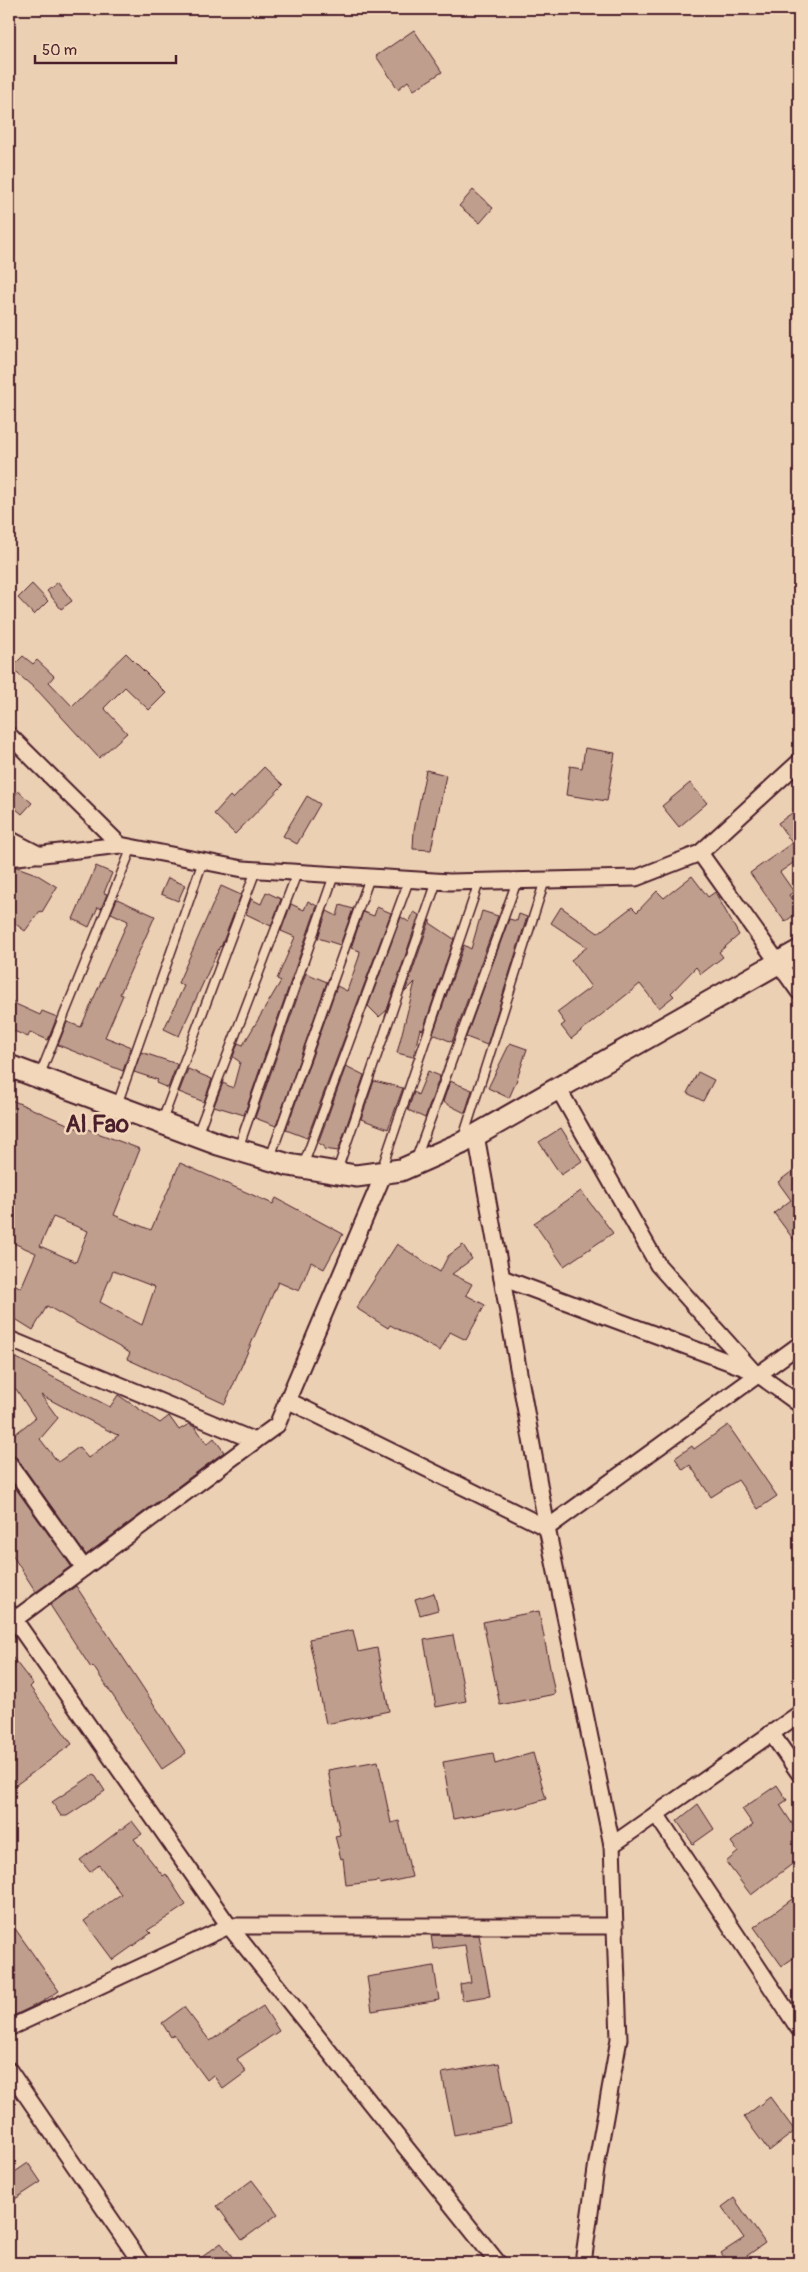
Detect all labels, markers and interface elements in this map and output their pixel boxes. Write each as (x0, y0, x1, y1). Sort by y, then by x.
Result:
scale bar (35, 32, 176, 64)
text: 50 m (42, 41, 77, 60)
district label: Al Fao (65, 1110, 129, 1139)

